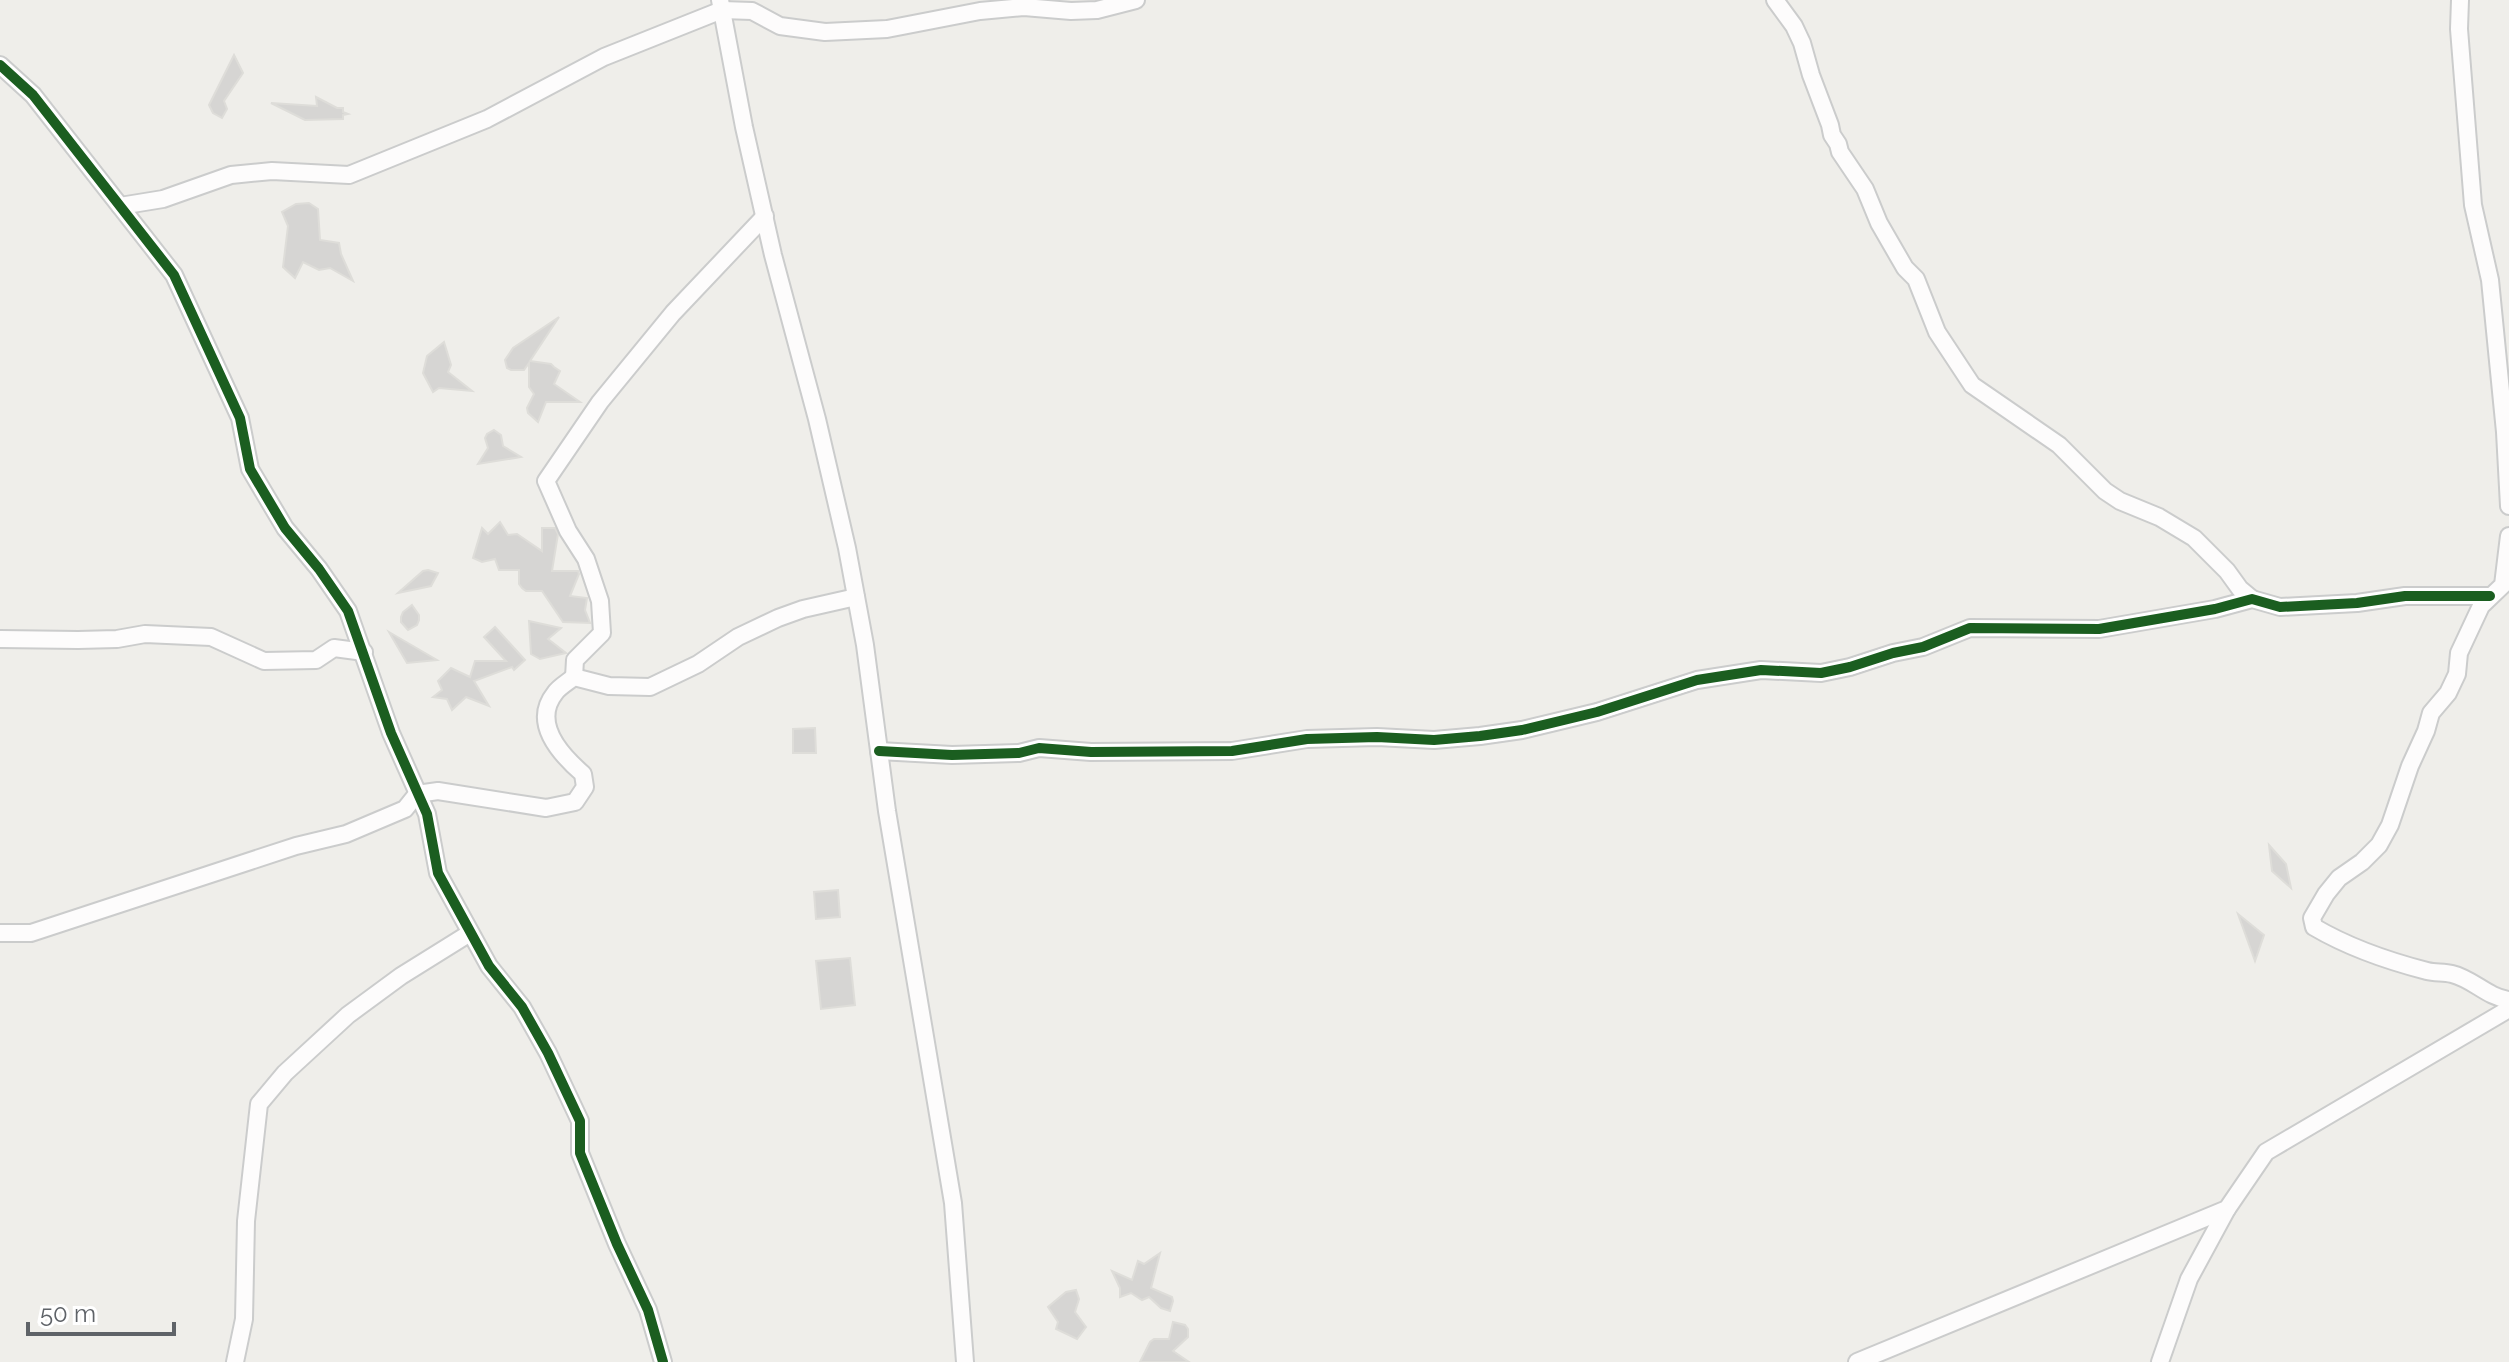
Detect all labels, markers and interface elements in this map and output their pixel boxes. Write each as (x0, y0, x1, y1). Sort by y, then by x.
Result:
scale bar (28, 1286, 174, 1336)
text: 50 m (40, 1299, 96, 1328)

